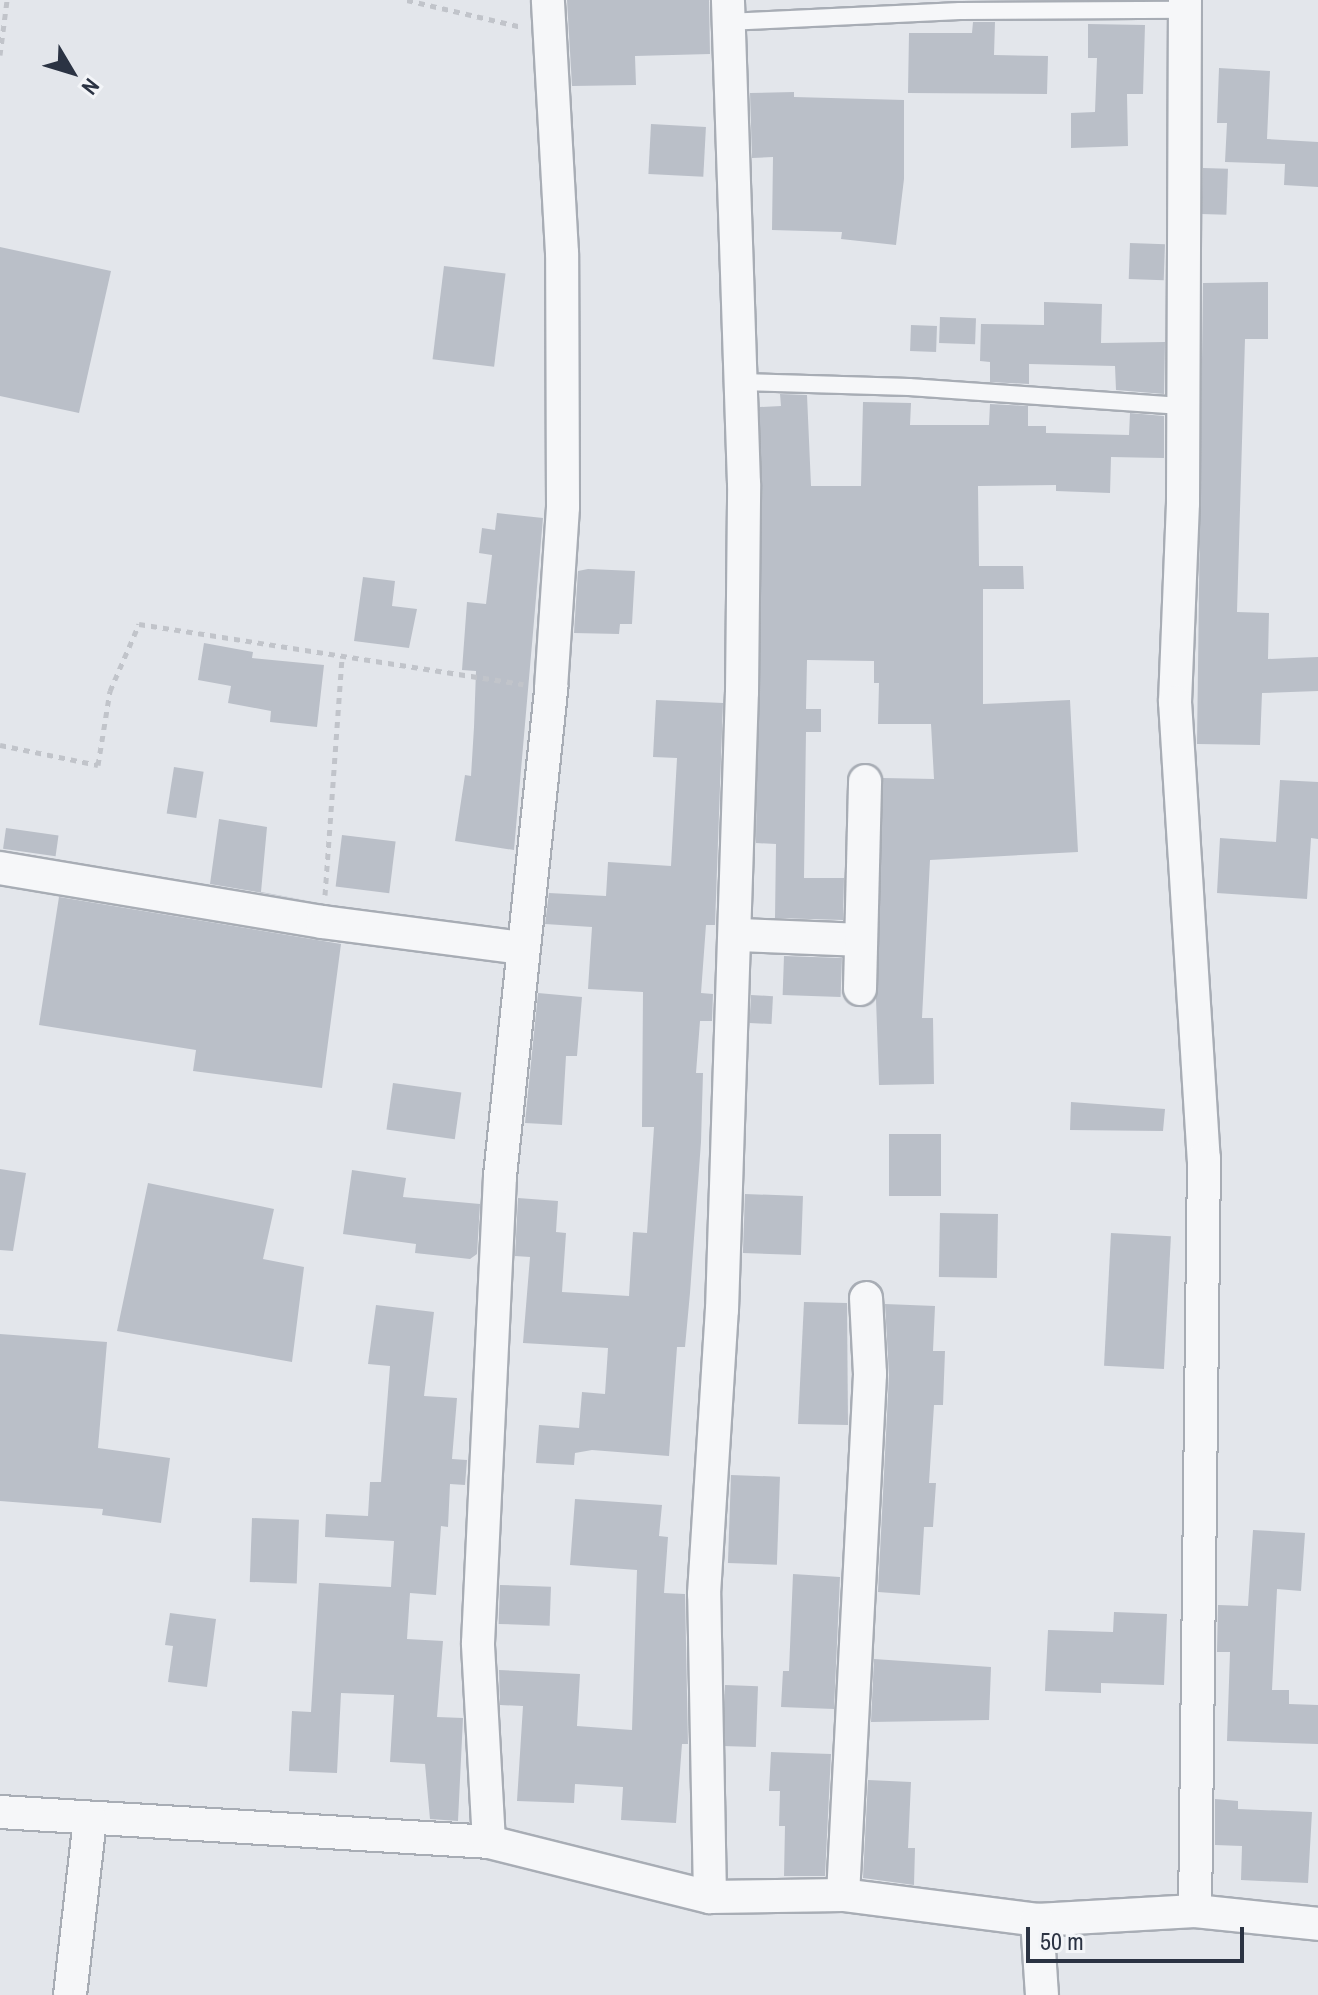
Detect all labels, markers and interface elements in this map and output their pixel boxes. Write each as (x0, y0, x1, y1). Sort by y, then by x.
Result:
north arrow (32, 32, 112, 112)
text: N (75, 72, 107, 101)
scale bar (1030, 1911, 1248, 1961)
text: 50 m (1040, 1925, 1084, 1957)

